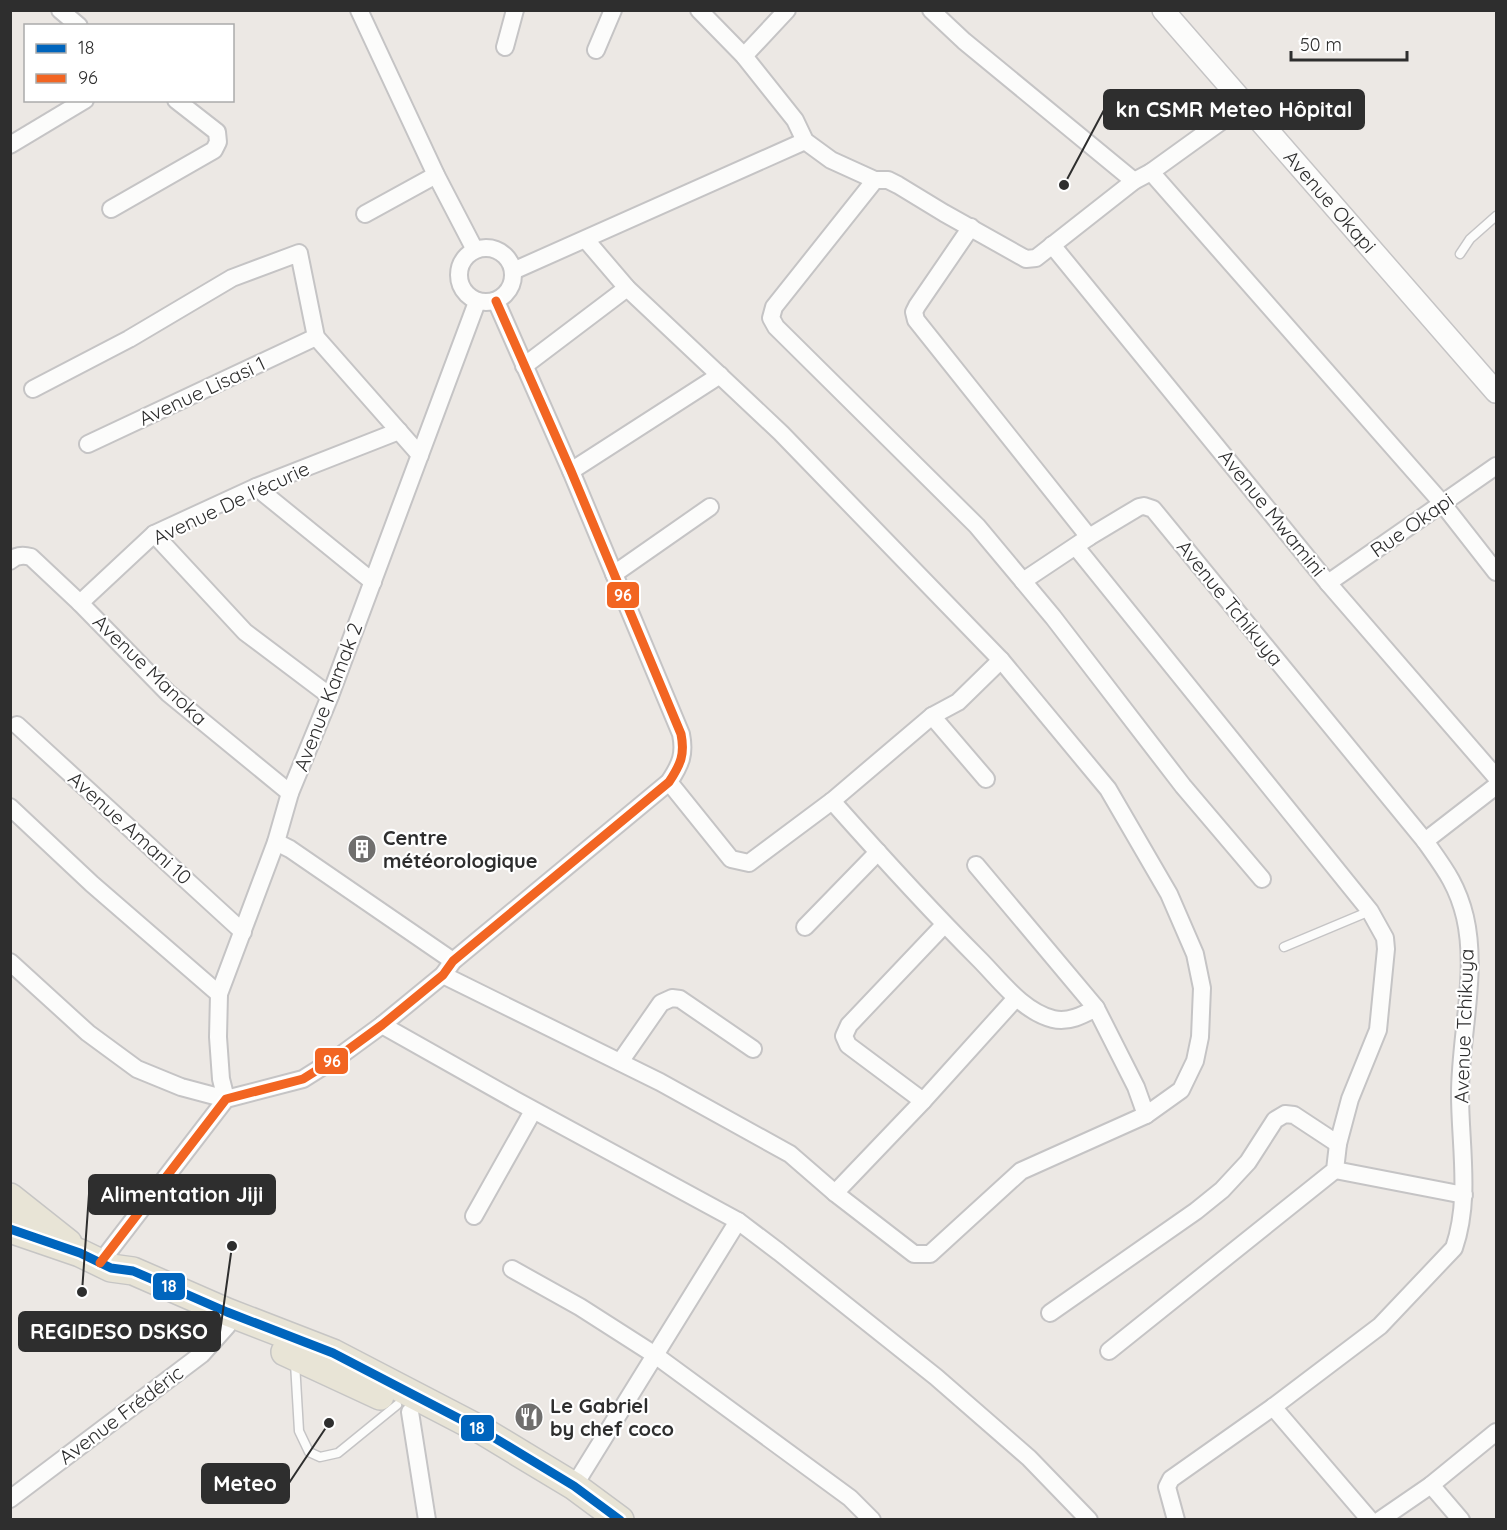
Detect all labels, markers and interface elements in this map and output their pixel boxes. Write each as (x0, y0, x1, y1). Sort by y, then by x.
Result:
legend (24, 24, 234, 102)
scale bar (1291, 24, 1406, 62)
text: 50 m (1300, 33, 1342, 56)
text: 18 (78, 36, 94, 59)
text: 96 (78, 66, 98, 89)
callout: kn CSMR Meteo Hôpital (1104, 90, 1364, 129)
text: kn CSMR Meteo Hôpital (1116, 96, 1352, 122)
street label: Avenue Okapi (1279, 145, 1382, 258)
street label: Avenue Lisasi 1 (134, 350, 269, 431)
street label: Avenue Mwamini (1214, 444, 1331, 581)
street label: Avenue De l'écurie (148, 455, 313, 550)
street label: Rue Okapi (1365, 487, 1458, 562)
street label: Avenue Tchikuya (1172, 535, 1289, 671)
line badge: 96 (606, 581, 640, 609)
text: 96 (614, 585, 632, 605)
street label: Avenue Manoka (88, 609, 213, 730)
street label: Avenue Kamak 2 (288, 619, 367, 775)
street label: Avenue Amani 10 (63, 766, 197, 890)
place label: Centre météorologique (383, 825, 538, 873)
building icon: Centre météorologique (346, 833, 378, 865)
street label: Avenue Tchikuya (1448, 948, 1479, 1104)
line badge: 96 (314, 1047, 349, 1075)
text: 96 (323, 1051, 341, 1071)
callout: Alimentation Jiji (89, 1175, 275, 1214)
text: Alimentation Jiji (101, 1181, 263, 1207)
line badge: 18 (152, 1272, 186, 1301)
text: 18 (162, 1276, 177, 1296)
callout: REGIDESO DSKSO (19, 1312, 220, 1351)
text: REGIDESO DSKSO (30, 1318, 208, 1344)
street label: Avenue Frédéric (54, 1360, 188, 1470)
place label: Le Gabriel by chef coco (550, 1393, 674, 1441)
restaurant icon: Le Gabriel by chef coco (513, 1401, 545, 1433)
line badge: 18 (460, 1414, 495, 1442)
text: 18 (470, 1418, 485, 1438)
callout: Meteo (202, 1464, 289, 1503)
text: Meteo (213, 1470, 277, 1496)

